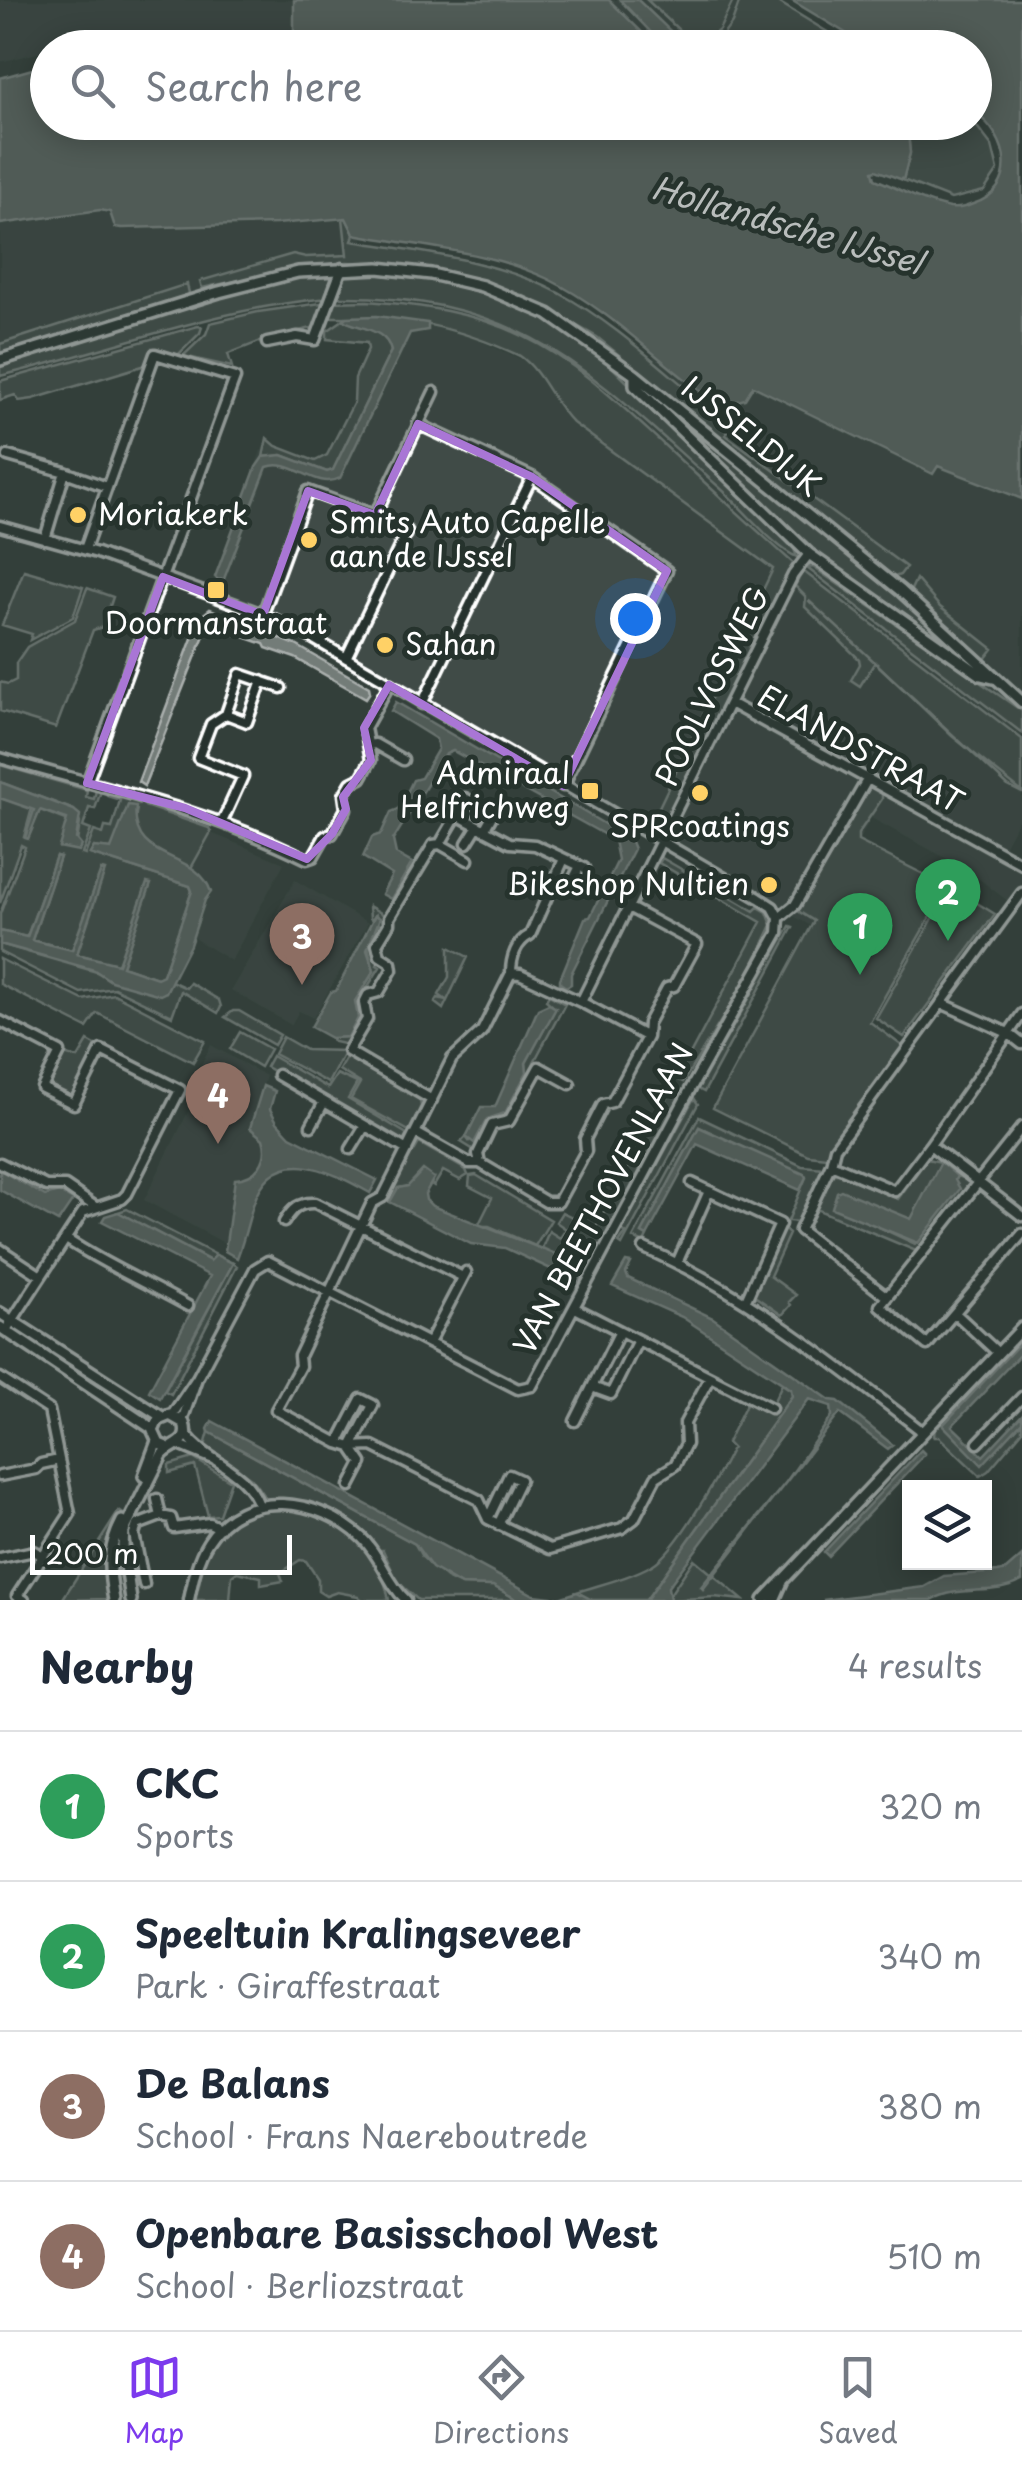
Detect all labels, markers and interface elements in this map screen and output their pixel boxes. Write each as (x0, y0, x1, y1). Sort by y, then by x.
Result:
search box (30, 30, 992, 140)
text: Search here (145, 57, 362, 114)
icon: search (65, 58, 120, 113)
water label: Hollandsche IJssel (647, 163, 933, 287)
street label: IJSSELDIJK (673, 364, 832, 506)
place label: Moriakerk (98, 490, 248, 535)
place label: Smits Auto Capelle aan de IJssel (329, 498, 605, 577)
marker: Moriakerk (67, 504, 89, 526)
marker: Smits Auto Capelle aan de IJssel (298, 529, 320, 551)
street label: POOLVOSWEG (643, 578, 779, 794)
marker: Doormanstraat (205, 579, 227, 601)
your location (610, 593, 661, 644)
place label: Doormanstraat (105, 599, 327, 644)
place label: Sahan (405, 620, 496, 665)
marker: Sahan (374, 634, 396, 656)
street label: ELANDSTRAAT (750, 673, 973, 823)
place label: Admiraal Helfrichweg (400, 749, 570, 828)
marker: Admiraal Helfrichweg (579, 780, 601, 802)
marker: SPRcoatings (689, 782, 711, 804)
place label: SPRcoatings (610, 802, 790, 847)
pin: 2 (916, 858, 980, 941)
place label: Bikeshop Nultien (507, 860, 749, 905)
marker: Bikeshop Nultien (758, 874, 780, 896)
pin: 1 (828, 892, 892, 975)
pin: 3 (270, 902, 334, 985)
street label: VAN BEETHOVENLAAN (501, 1034, 703, 1361)
pin: 4 (186, 1062, 250, 1144)
map controls (902, 1480, 992, 1570)
button: layers (902, 1480, 992, 1570)
scale bar (30, 1530, 292, 1574)
text: 200 m (45, 1531, 138, 1574)
text: Nearby (40, 1634, 194, 1697)
text: 4 results (848, 1641, 982, 1689)
text: CKC (135, 1754, 220, 1811)
text: 1 (65, 1782, 80, 1830)
text: 320 m (879, 1782, 982, 1830)
text: Sports (135, 1811, 234, 1859)
text: Speeltuin Kralingseveer (135, 1904, 581, 1961)
text: 2 (61, 1932, 84, 1980)
text: 340 m (877, 1932, 982, 1980)
text: Park · Giraffestraat (135, 1961, 440, 2009)
text: De Balans (135, 2054, 330, 2111)
text: 3 (62, 2082, 83, 2130)
text: 380 m (877, 2082, 982, 2130)
text: School · Frans Naereboutrede (135, 2111, 588, 2159)
text: Openbare Basisschool West (135, 2204, 659, 2261)
text: 4 (62, 2232, 83, 2280)
text: 510 m (886, 2232, 982, 2280)
text: School · Berliozstraat (135, 2261, 464, 2309)
tab: Map (124, 2350, 184, 2453)
tab: Directions (433, 2350, 569, 2453)
tab: Saved (818, 2350, 898, 2453)

